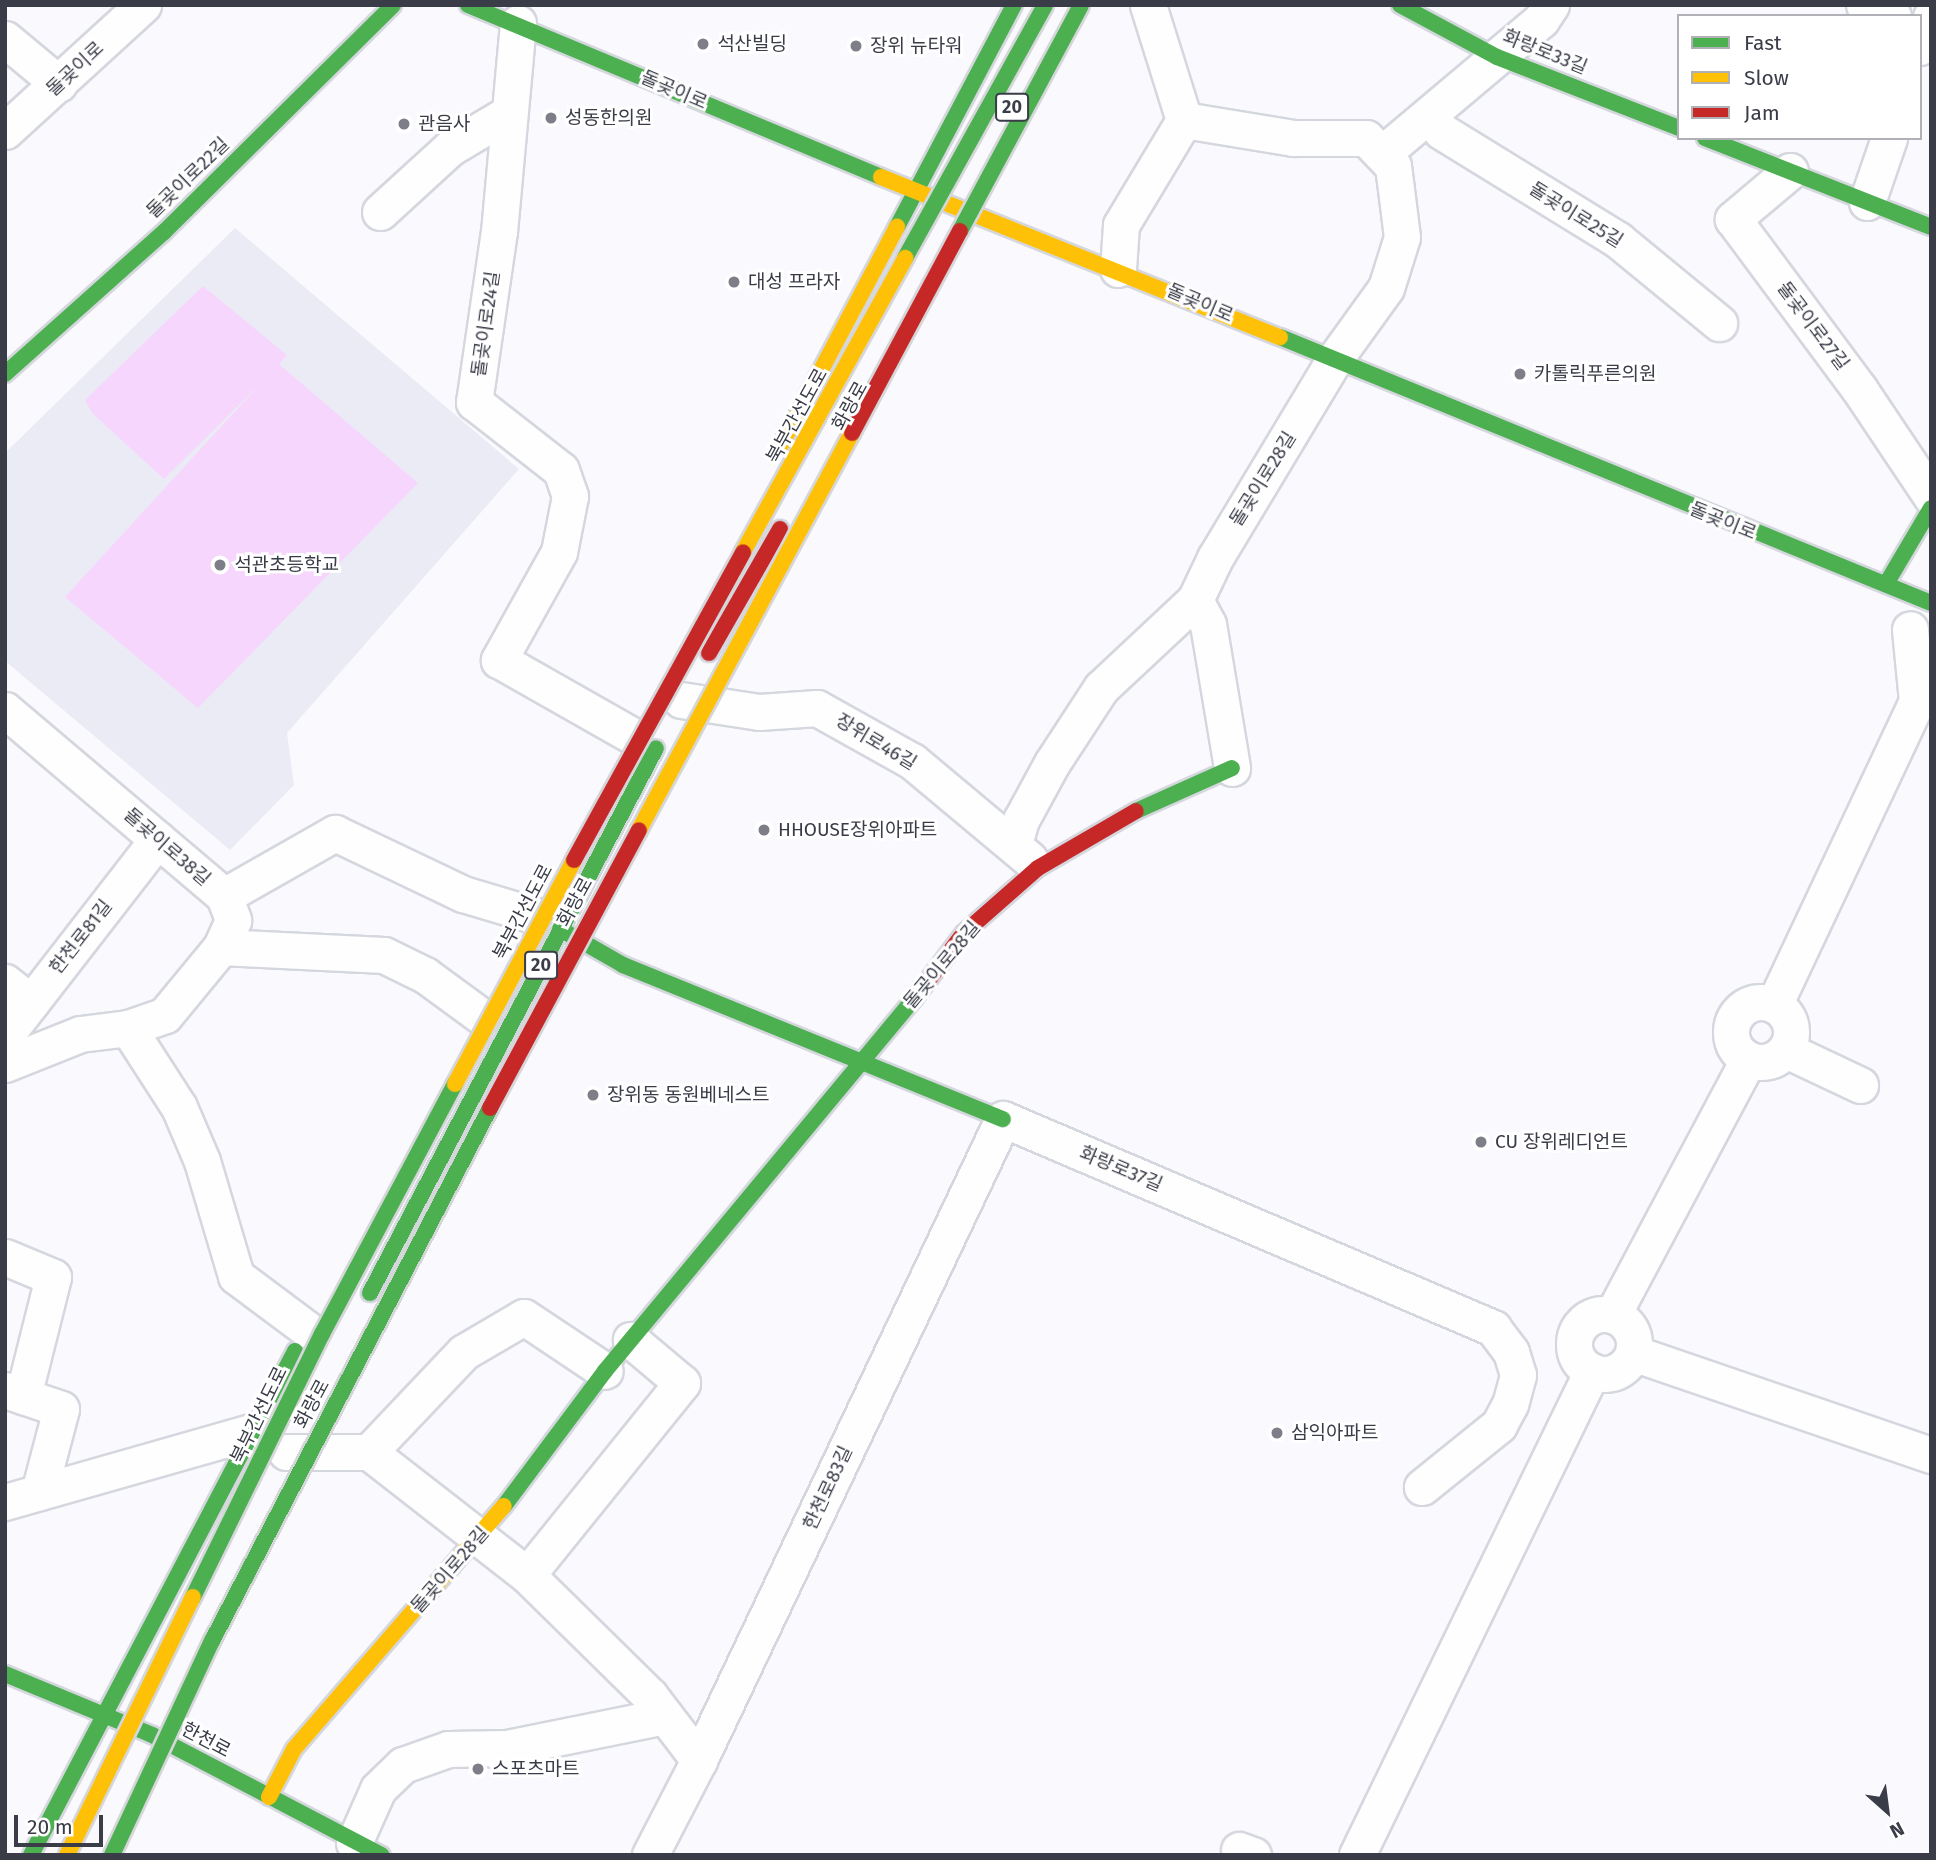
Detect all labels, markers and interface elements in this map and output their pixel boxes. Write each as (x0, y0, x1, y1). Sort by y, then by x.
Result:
legend (1677, 14, 1922, 140)
street label: 화랑로33길 (1500, 25, 1590, 79)
text: Fast (1744, 30, 1782, 56)
place label: 석산빌딩 (717, 33, 787, 55)
place label: 장위 뉴타워 (870, 35, 962, 57)
marker: 석산빌딩 (695, 36, 711, 52)
street label: 돌곶이로 (42, 37, 108, 101)
marker: 장위 뉴타워 (848, 38, 864, 54)
text: Slow (1744, 65, 1789, 91)
street label: 돌곶이로 (637, 66, 711, 114)
road number: 20 (995, 92, 1030, 122)
text: Jam (1744, 100, 1780, 126)
place label: 성동한의원 (565, 107, 652, 129)
marker: 성동한의원 (543, 110, 559, 126)
place label: 관음사 (418, 113, 470, 135)
marker: 관음사 (396, 116, 412, 132)
street label: 돌곶이로22길 (142, 133, 234, 223)
street label: 돌곶이로25길 (1525, 177, 1627, 253)
street label: 돌곶이로24길 (467, 270, 505, 378)
place label: 대성 프라자 (748, 271, 840, 293)
marker: 대성 프라자 (726, 274, 742, 290)
street label: 돌곶이로27길 (1772, 277, 1854, 375)
street label: 돌곶이로 (1163, 279, 1237, 327)
place label: 카톨릭푸른의원 (1534, 363, 1656, 385)
street label: 북부간선도로 (762, 365, 832, 467)
marker: 카톨릭푸른의원 (1512, 366, 1528, 382)
street label: 화랑로 (827, 378, 873, 434)
street label: 돌곶이로28길 (1225, 427, 1301, 531)
street label: 돌곶이로 (1686, 497, 1760, 545)
place label: 석관초등학교 (234, 554, 339, 576)
marker: 석관초등학교 (212, 557, 228, 573)
street label: 장위로46길 (831, 709, 921, 775)
street label: 돌곶이로38길 (119, 803, 215, 891)
place label: HHOUSE장위아파트 (778, 819, 937, 841)
marker: HHOUSE장위아파트 (756, 822, 772, 838)
street label: 북부간선도로 (488, 860, 558, 964)
street label: 화랑로 (552, 874, 598, 930)
street label: 한천로81길 (45, 895, 117, 979)
street label: 돌곶이로28길 (899, 917, 985, 1013)
road number: 20 (524, 950, 558, 980)
place label: 장위동 동원베네스트 (607, 1084, 769, 1106)
marker: 장위동 동원베네스트 (585, 1087, 601, 1103)
place label: CU 장위레디언트 (1495, 1131, 1628, 1153)
marker: CU 장위레디언트 (1473, 1134, 1489, 1150)
street label: 화랑로37길 (1076, 1141, 1166, 1197)
street label: 북부간선도로 (226, 1363, 292, 1467)
street label: 화랑로 (290, 1375, 334, 1433)
place label: 삼익아파트 (1291, 1422, 1378, 1444)
marker: 삼익아파트 (1269, 1425, 1285, 1441)
street label: 한천로83길 (799, 1442, 857, 1534)
street label: 돌곶이로28길 (406, 1522, 494, 1618)
street label: 한천로 (177, 1718, 235, 1762)
place label: 스포츠마트 (492, 1758, 579, 1780)
marker: 스포츠마트 (470, 1761, 486, 1777)
north arrow (1852, 1776, 1922, 1846)
scale bar (18, 1800, 107, 1844)
text: 20 m (27, 1814, 73, 1840)
text: N (1886, 1817, 1908, 1843)

